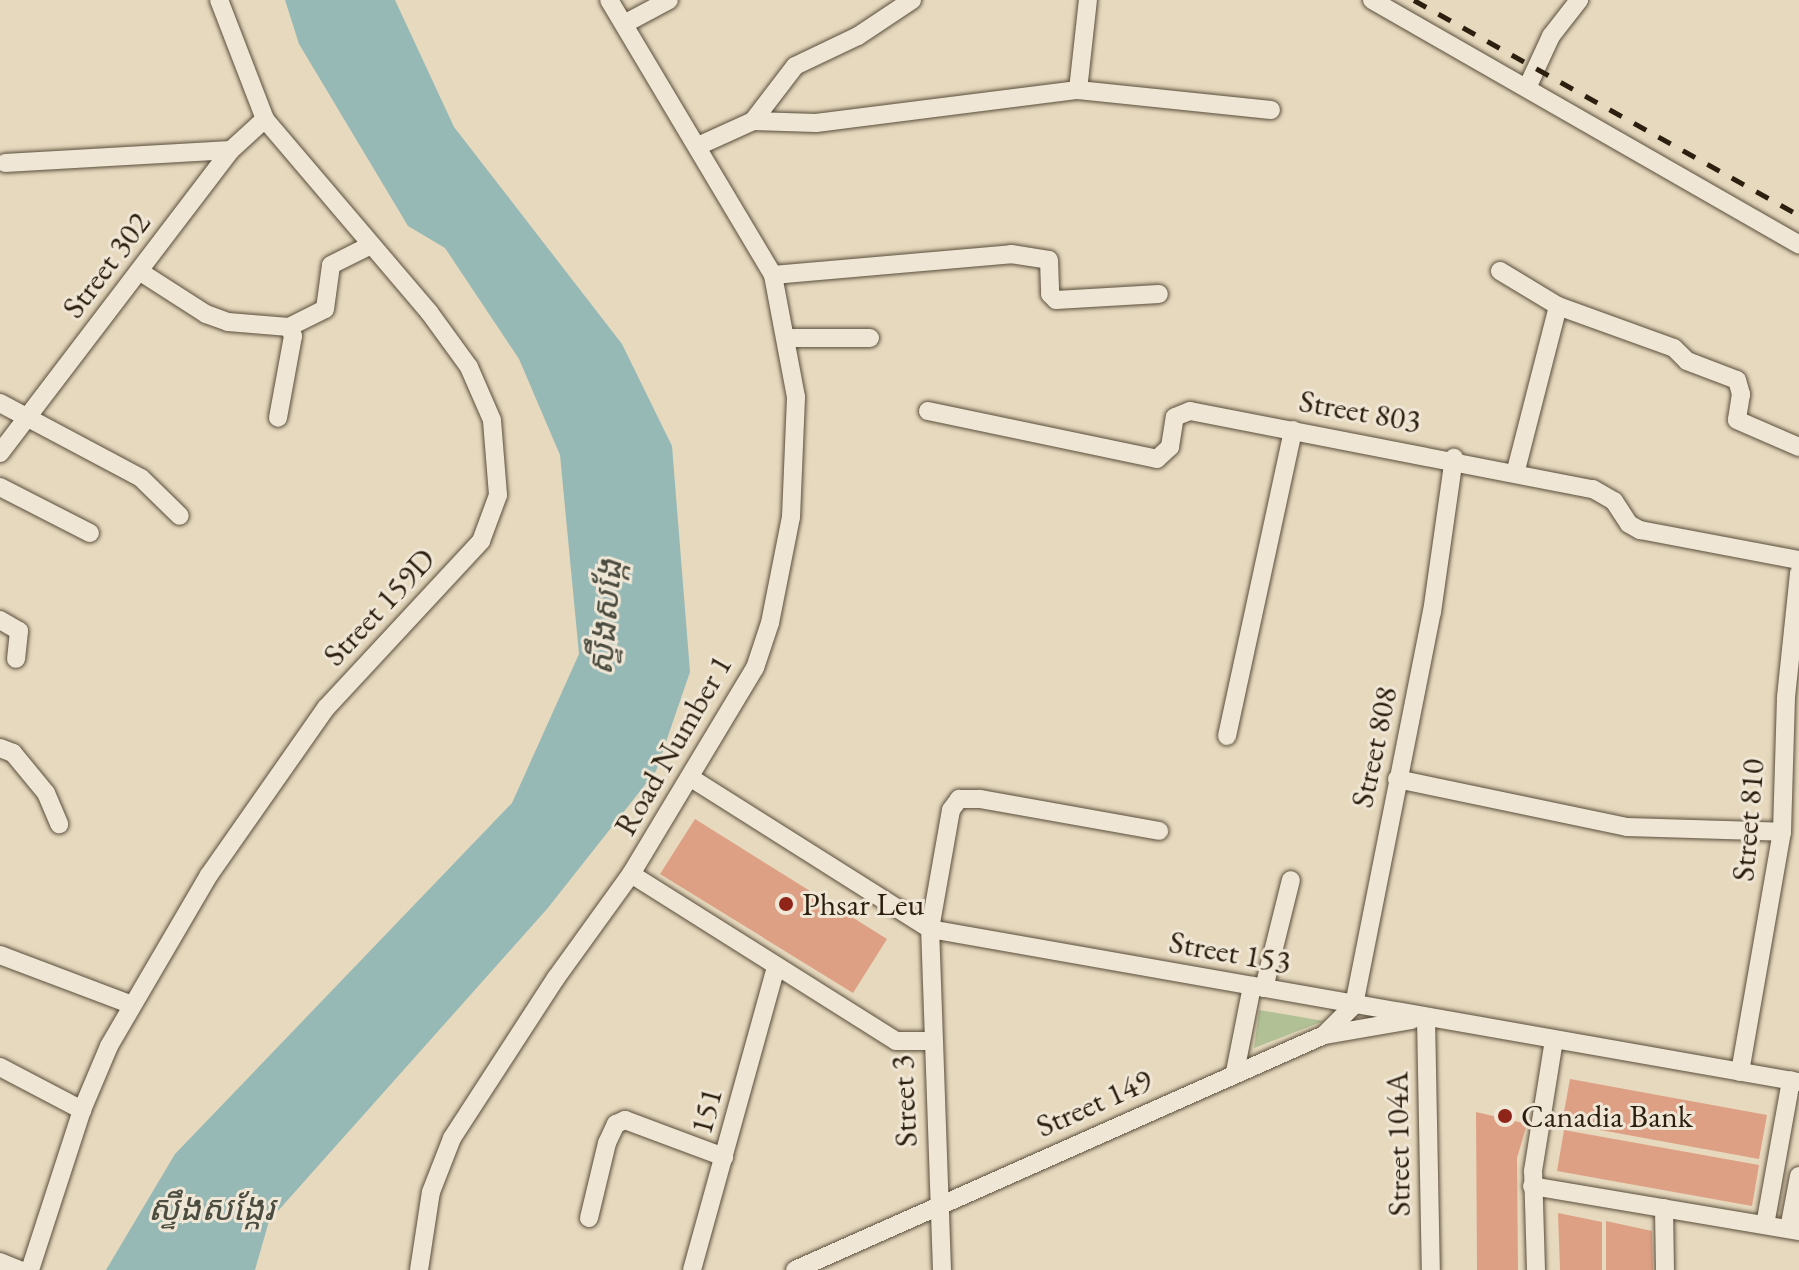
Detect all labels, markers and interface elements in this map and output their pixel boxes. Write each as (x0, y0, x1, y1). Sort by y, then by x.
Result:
street label: Street 302 (54, 204, 158, 326)
street label: Street 803 (1296, 381, 1424, 441)
street label: Street 159D (315, 540, 443, 674)
water label: ស្ទឹងសង្កែ (580, 557, 630, 677)
street label: Road Number 1 (606, 648, 740, 842)
street label: Street 808 (1342, 683, 1406, 811)
street label: Street 810 (1724, 757, 1772, 883)
place label: Phsar Leu (802, 885, 924, 923)
marker: Phsar Leu (777, 895, 795, 913)
street label: Street 153 (1166, 922, 1294, 982)
street label: Street 3 (882, 1054, 926, 1148)
street label: Street 149 (1030, 1060, 1158, 1146)
street label: Street 104A (1378, 1071, 1418, 1217)
street label: 151 (681, 1084, 731, 1138)
place label: Canadia Bank (1521, 1097, 1693, 1135)
marker: Canadia Bank (1496, 1107, 1514, 1125)
water label: ស្ទឹងសង្កែរ (148, 1189, 274, 1229)

